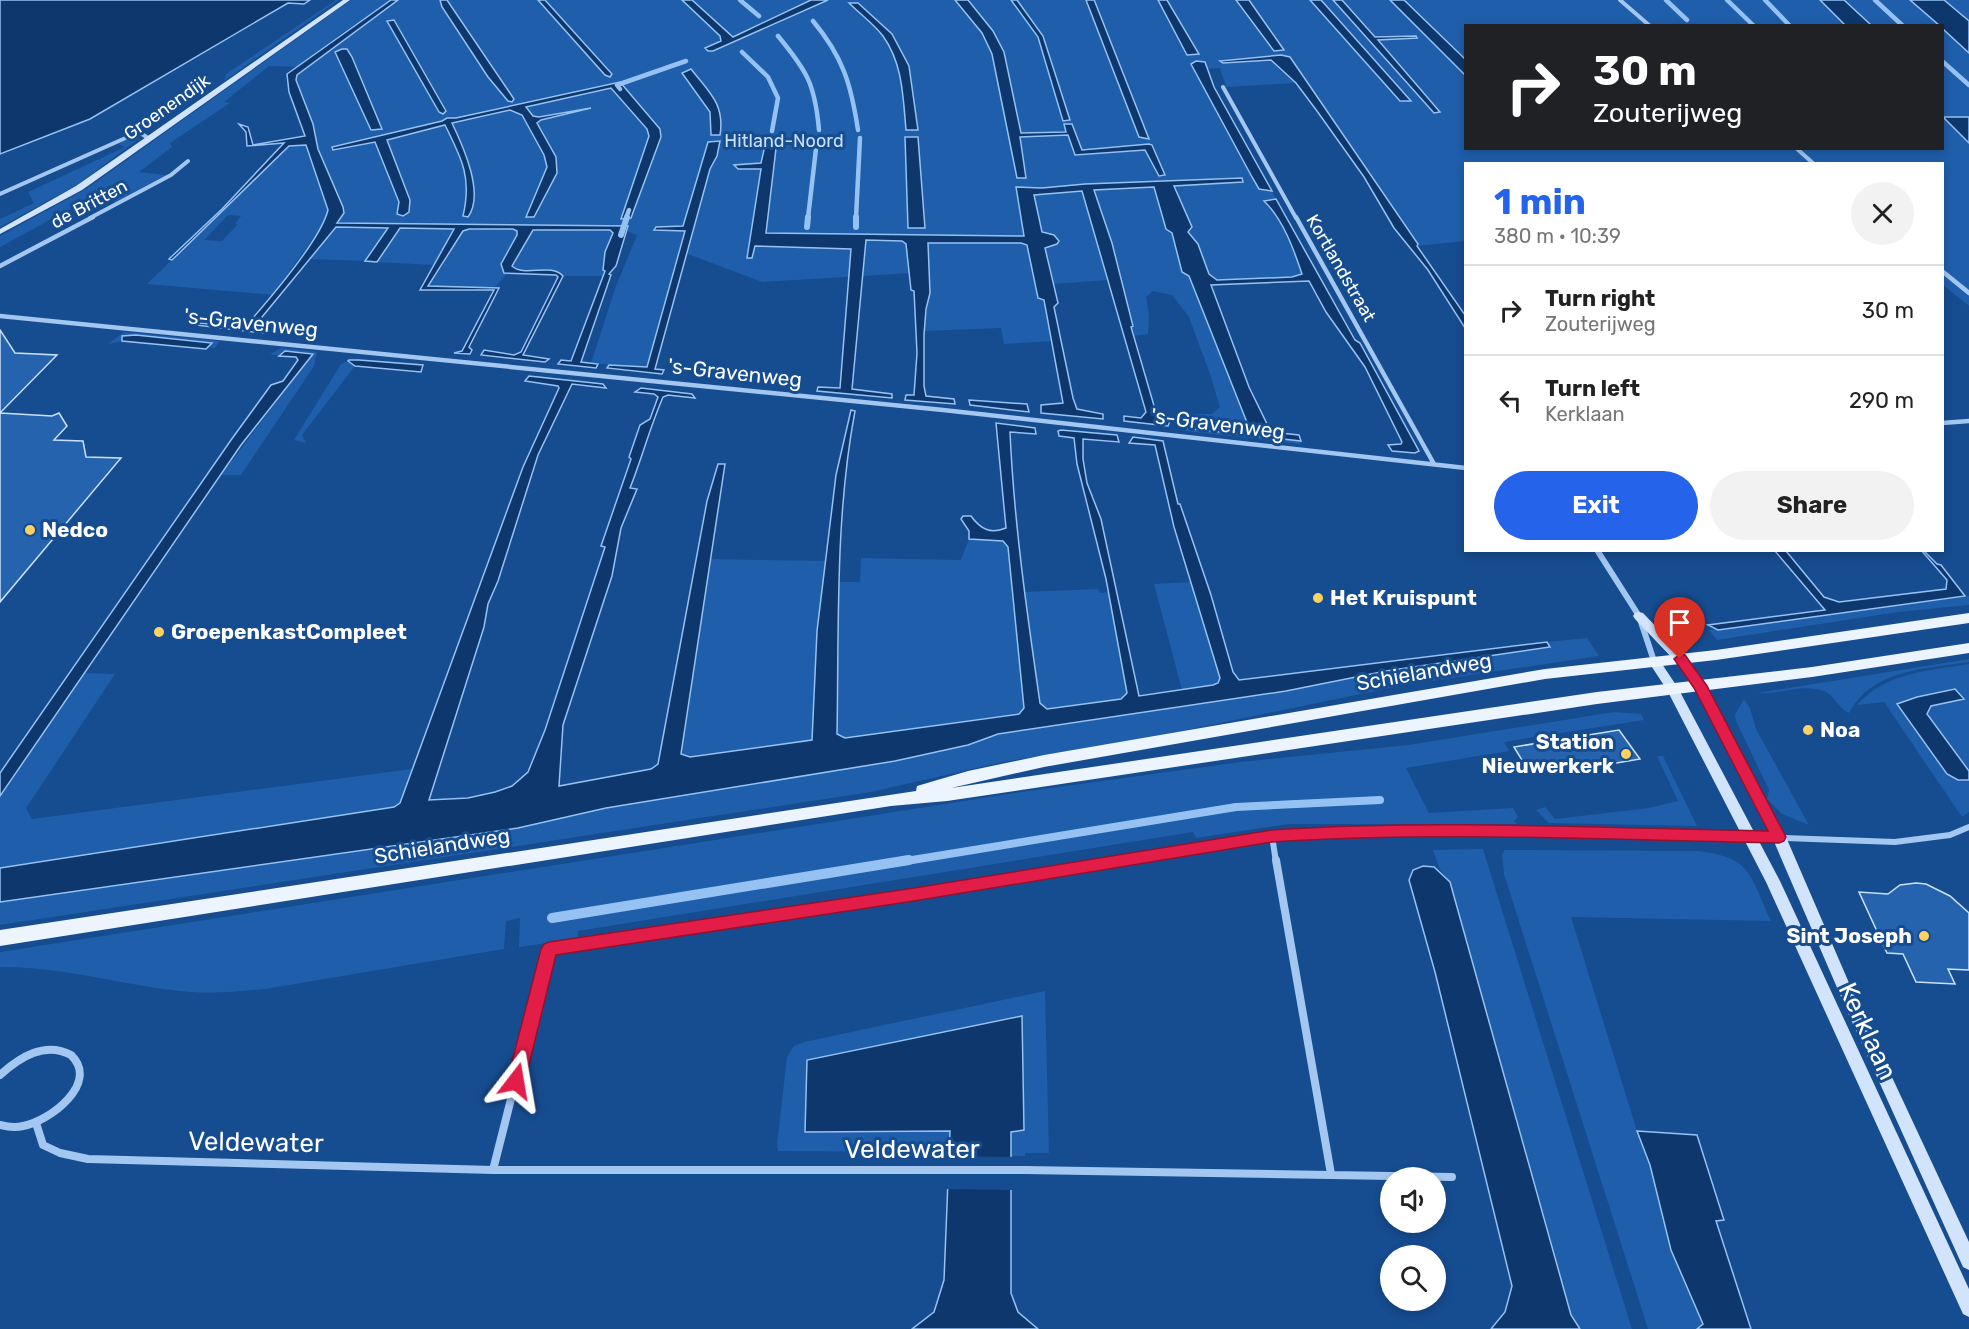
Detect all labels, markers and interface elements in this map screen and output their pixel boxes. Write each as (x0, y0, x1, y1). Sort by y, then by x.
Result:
text: 30 m (1593, 46, 1697, 96)
icon: right (1494, 48, 1572, 126)
street label: Groenendijk (120, 69, 215, 145)
text: Zouterijweg (1593, 97, 1742, 129)
park label: Hitland-Noord (724, 130, 844, 152)
street label: de Britten (47, 175, 131, 233)
text: 1 min (1494, 180, 1586, 223)
button: close (1851, 182, 1914, 245)
street label: Kortlandstraat (1301, 210, 1381, 326)
text: 380 m · 10:39 (1494, 224, 1621, 248)
text: Turn right (1545, 285, 1655, 312)
icon: right (1494, 294, 1527, 327)
text: 30 m (1862, 297, 1914, 324)
street label: 's-Gravenweg (183, 303, 319, 342)
text: Zouterijweg (1545, 312, 1656, 336)
street label: 's-Gravenweg (667, 353, 803, 392)
text: Turn left (1545, 375, 1640, 402)
icon: left (1494, 384, 1527, 417)
text: 290 m (1849, 387, 1914, 414)
text: Kerklaan (1545, 402, 1625, 426)
street label: 's-Gravenweg (1150, 403, 1286, 444)
button: Exit (1494, 471, 1698, 540)
button: Share (1710, 471, 1914, 540)
place label: Nedco (42, 517, 108, 542)
marker: Nedco (23, 523, 37, 537)
place label: Het Kruispunt (1330, 585, 1477, 610)
marker: Het Kruispunt (1311, 591, 1325, 605)
pin (1654, 597, 1705, 659)
icon: arrive (1663, 606, 1696, 639)
place label: GroepenkastCompleet (171, 619, 407, 644)
marker: GroepenkastCompleet (152, 625, 166, 639)
street label: Schielandweg (1354, 647, 1494, 696)
place label: Noa (1820, 717, 1860, 742)
marker: Noa (1801, 723, 1815, 737)
place label: Station Nieuwerkerk (1482, 729, 1615, 778)
marker: Station Nieuwerkerk (1619, 747, 1633, 761)
street label: Schielandweg (372, 822, 512, 869)
place label: Sint Joseph (1786, 923, 1912, 948)
marker: Sint Joseph (1917, 929, 1931, 943)
street label: Kerklaan (1832, 978, 1903, 1085)
position arrow (484, 1049, 548, 1113)
street label: Veldewater (188, 1126, 324, 1159)
street label: Veldewater (844, 1134, 980, 1165)
map controls (1380, 1167, 1446, 1311)
button: sound (1380, 1167, 1446, 1233)
button: search (1380, 1245, 1446, 1311)

